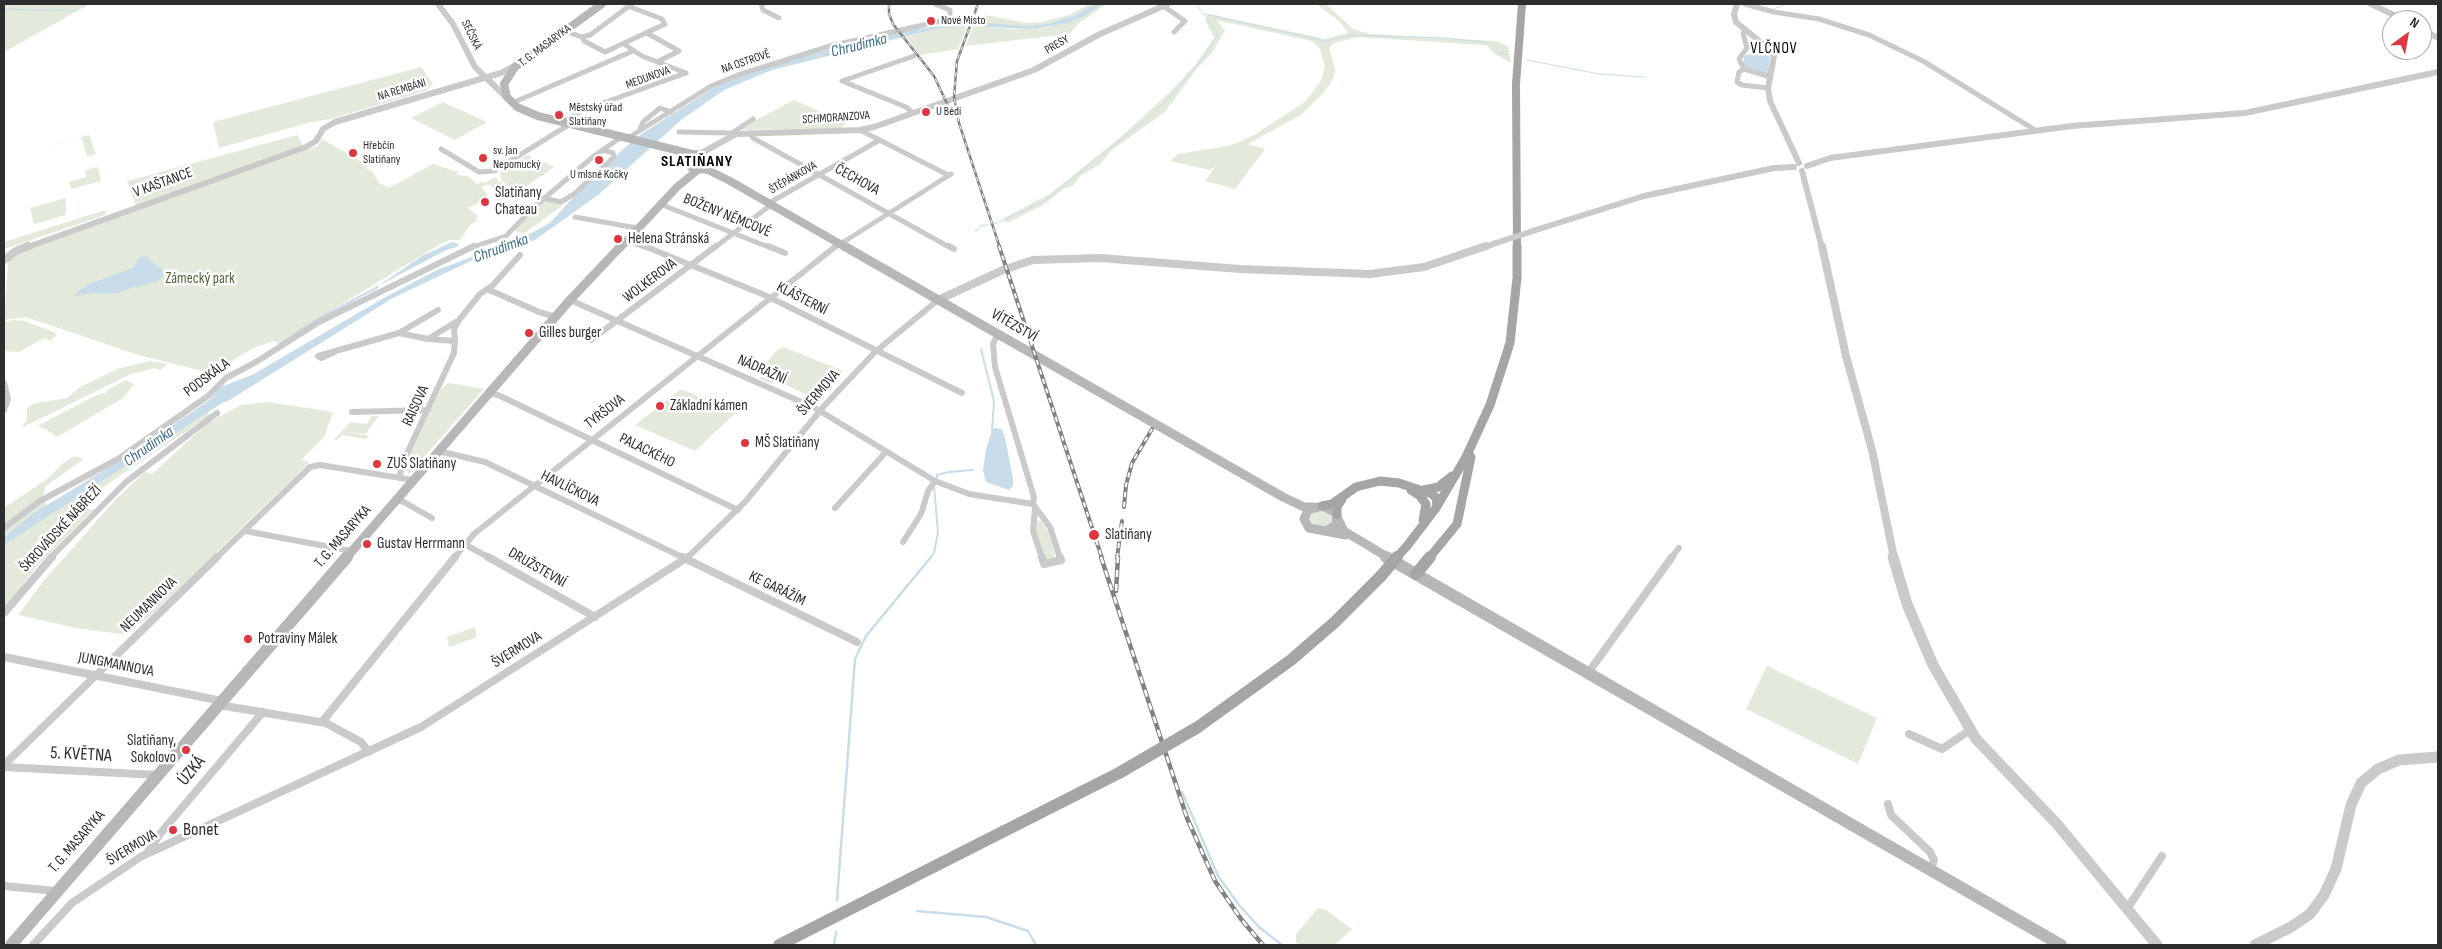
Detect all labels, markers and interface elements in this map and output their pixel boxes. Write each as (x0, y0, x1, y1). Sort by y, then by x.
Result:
north arrow (2382, 10, 2432, 60)
place label: Nové Místo (941, 14, 985, 28)
text: N (2407, 14, 2422, 32)
marker: Nové Místo (925, 15, 937, 27)
street label: SEČSKÁ (458, 18, 484, 52)
street label: T. G. MASARYKA (516, 22, 574, 70)
water label: Chrudimka (829, 30, 889, 62)
street label: PRESY (1042, 32, 1072, 58)
district label: VLČNOV (1750, 40, 1798, 58)
street label: NA OSTROVĚ (720, 47, 772, 77)
street label: MEDUNOVA (624, 63, 672, 93)
street label: NA REMBÁNI (376, 76, 428, 104)
place label: Městský úřad Slatiňany (569, 101, 622, 129)
place label: U Bédi (936, 105, 961, 119)
marker: U Bédi (920, 106, 932, 118)
street label: SCHMORANZOVA (802, 108, 870, 128)
marker: Městský úřad Slatiňany (553, 109, 565, 121)
place label: Hřebčín Slatiňany (363, 139, 400, 167)
place label: sv. Jan Nepomucký (493, 144, 541, 172)
marker: Hřebčín Slatiňany (347, 147, 359, 159)
marker: sv. Jan Nepomucký (477, 152, 489, 164)
district label: SLATIŇANY (660, 152, 734, 172)
marker: U mlsné Kočky (593, 154, 605, 166)
street label: ŠTĚPÁNKOVA (767, 159, 819, 197)
street label: ČECHOVA (832, 160, 882, 200)
street label: V KAŠTANCE (131, 164, 195, 202)
place label: U mlsné Kočky (570, 168, 628, 182)
place label: Slatiňany Chateau (495, 184, 542, 219)
street label: BOŽENY NĚMCOVÉ (681, 190, 773, 242)
marker: Slatiňany Chateau (479, 196, 491, 208)
water label: Chrudimka (471, 230, 531, 268)
place label: Helena Stránská (628, 230, 709, 248)
marker: Helena Stránská (612, 233, 624, 245)
street label: WOLKEROVA (620, 255, 680, 307)
park label: Zámecký park (165, 270, 235, 288)
street label: KLÁŠTERNÍ (773, 278, 831, 320)
street label: VÍTĚZSTVÍ (988, 306, 1040, 346)
place label: Gilles burger (539, 324, 601, 342)
marker: Gilles burger (523, 327, 535, 339)
street label: NÁDRAŽNÍ (735, 351, 789, 389)
street label: PODSKÁLA (181, 355, 233, 401)
street label: ŠVERMOVA (794, 366, 844, 420)
street label: RAISOVA (399, 383, 433, 429)
street label: TYRŠOVA (581, 391, 629, 433)
place label: Základní kámen (670, 397, 748, 415)
marker: Základní kámen (654, 400, 666, 412)
water label: Chrudimka (120, 423, 178, 471)
street label: PALACKÉHO (616, 430, 678, 472)
place label: MŠ Slatiňany (755, 434, 819, 452)
marker: MŠ Slatiňany (739, 437, 751, 449)
place label: ZUŠ Slatiňany (387, 455, 456, 473)
marker: ZUŠ Slatiňany (371, 458, 383, 470)
street label: HAVLÍČKOVA (538, 467, 602, 511)
street label: ŠKROVÁDSKÉ NÁBŘEŽÍ (16, 482, 106, 576)
street label: T. G. MASARYKA (311, 502, 375, 572)
place label: Slatiňany (1105, 526, 1152, 544)
marker: Slatiňany (1087, 528, 1101, 542)
place label: Gustav Herrmann (377, 535, 465, 553)
marker: Gustav Herrmann (361, 538, 373, 550)
street label: DRUŽSTEVNÍ (505, 544, 569, 592)
street label: KE GARÁŽÍM (746, 568, 808, 610)
street label: NEUMANNOVA (117, 574, 181, 636)
street label: ŠVERMOVA (489, 628, 545, 672)
place label: Potraviny Málek (258, 630, 337, 648)
marker: Potraviny Málek (242, 633, 254, 645)
street label: JUNGMANNOVA (77, 649, 155, 681)
place label: Slatiňany, Sokolovo (127, 732, 176, 767)
street label: 5. KVĚTNA (50, 743, 112, 767)
marker: Slatiňany, Sokolovo (180, 744, 192, 756)
street label: ÚZKÁ (173, 752, 211, 790)
street label: T. G. MASARYKA (45, 807, 109, 877)
place label: Bonet (183, 819, 219, 841)
marker: Bonet (167, 824, 179, 836)
street label: ŠVERMOVA (104, 826, 160, 870)

